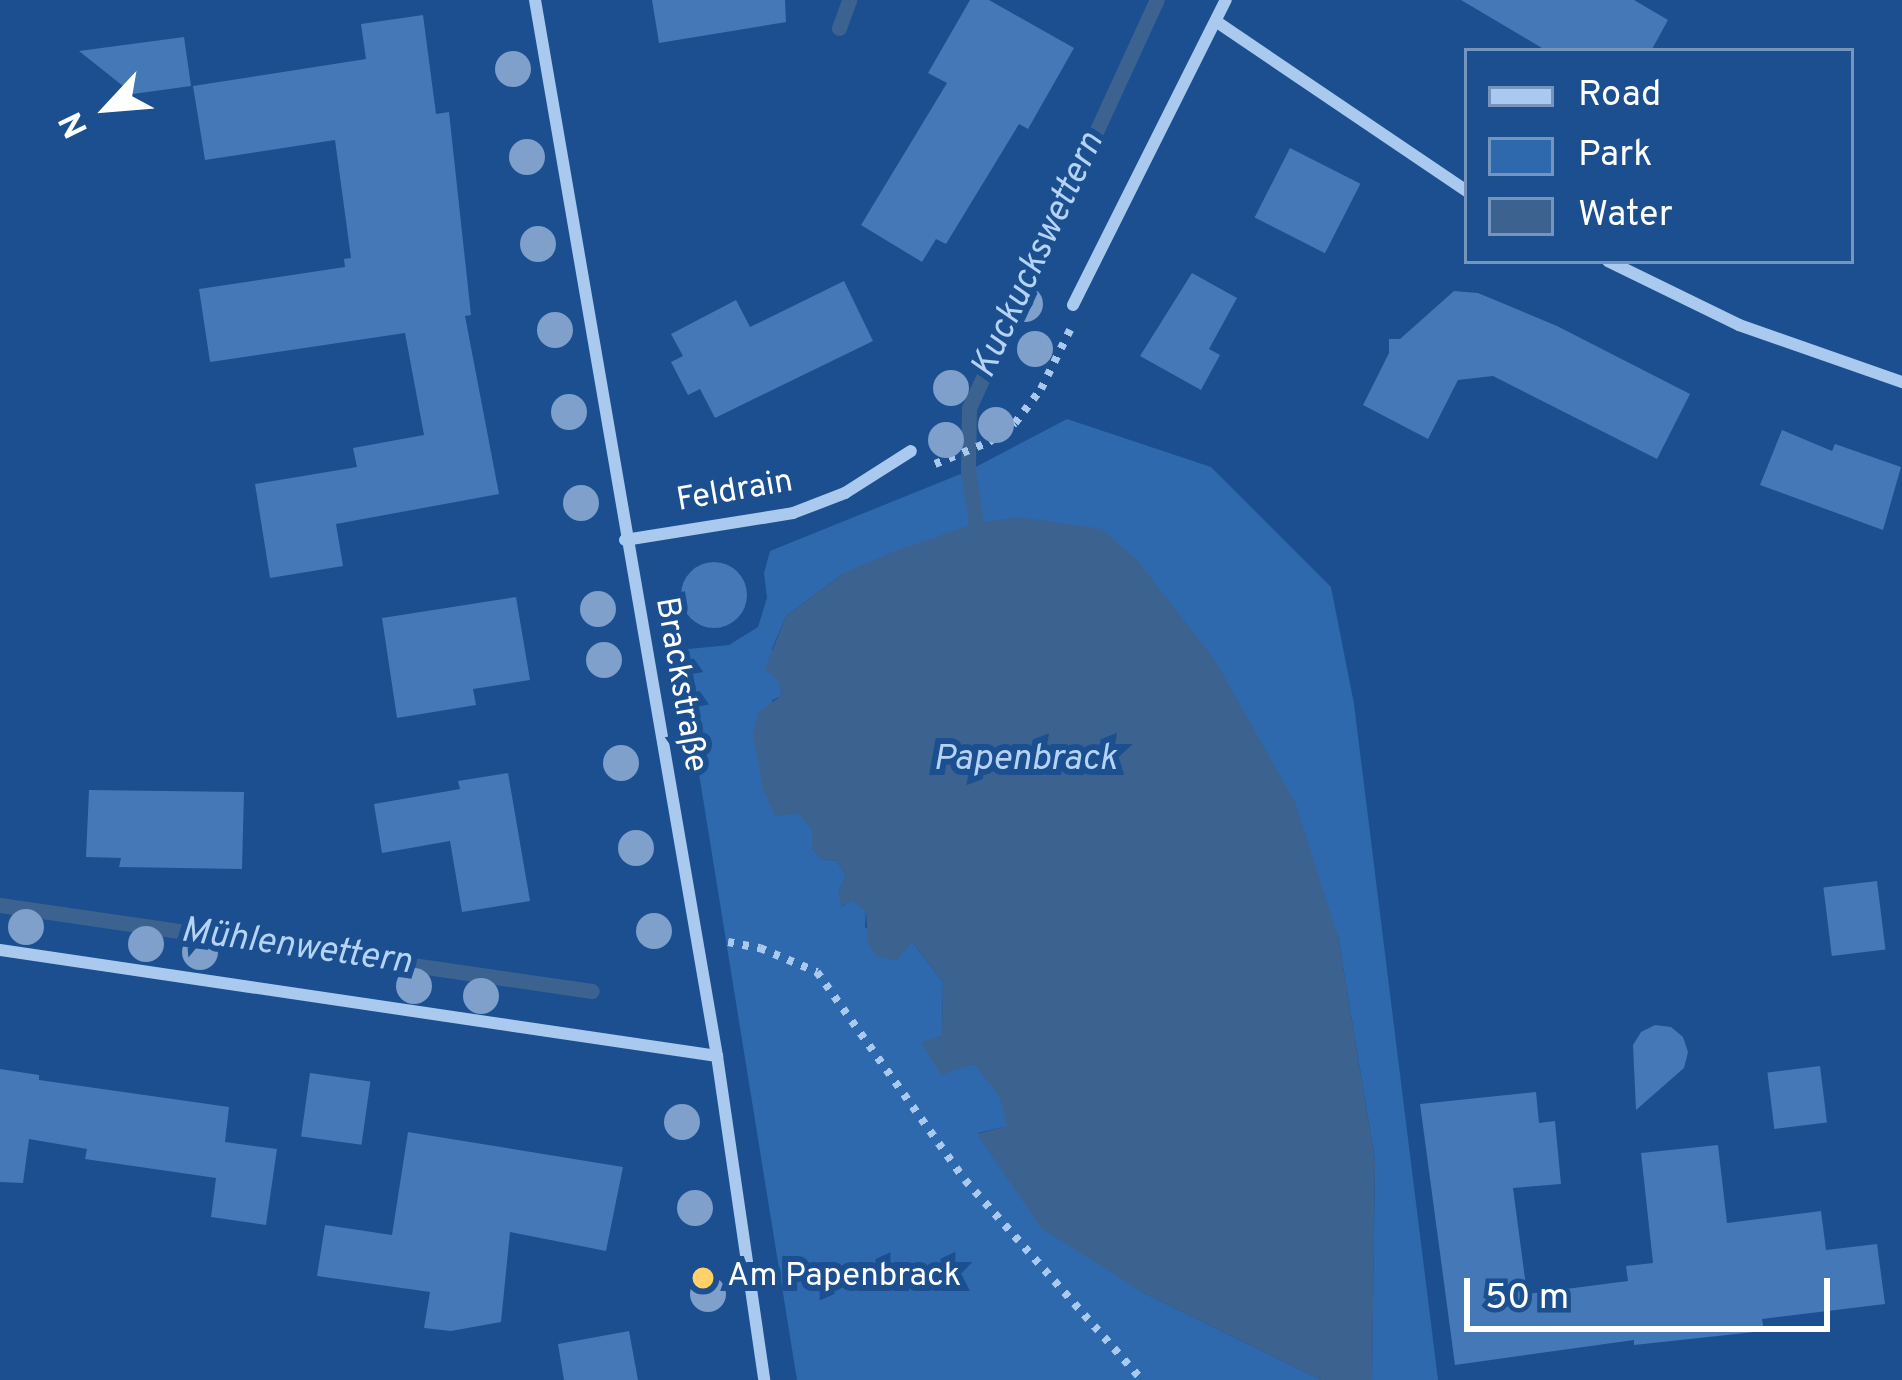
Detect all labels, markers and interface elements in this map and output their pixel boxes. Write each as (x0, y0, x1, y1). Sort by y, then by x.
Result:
north arrow (48, 48, 168, 168)
legend (1464, 48, 1854, 264)
text: Road (1578, 73, 1661, 119)
text: N (52, 104, 100, 144)
water label: Kuckuckswettern (963, 126, 1115, 386)
text: Park (1578, 133, 1652, 179)
text: Water (1578, 193, 1673, 239)
street label: Feldrain (674, 463, 796, 523)
street label: Brackstraße (644, 594, 714, 776)
water label: Papenbrack (933, 739, 1117, 783)
water label: Mühlenwettern (178, 910, 414, 986)
scale bar (1470, 1254, 1836, 1328)
place label: Am Papenbrack (727, 1258, 961, 1298)
marker: Am Papenbrack (690, 1265, 716, 1291)
text: 50 m (1485, 1276, 1569, 1322)

